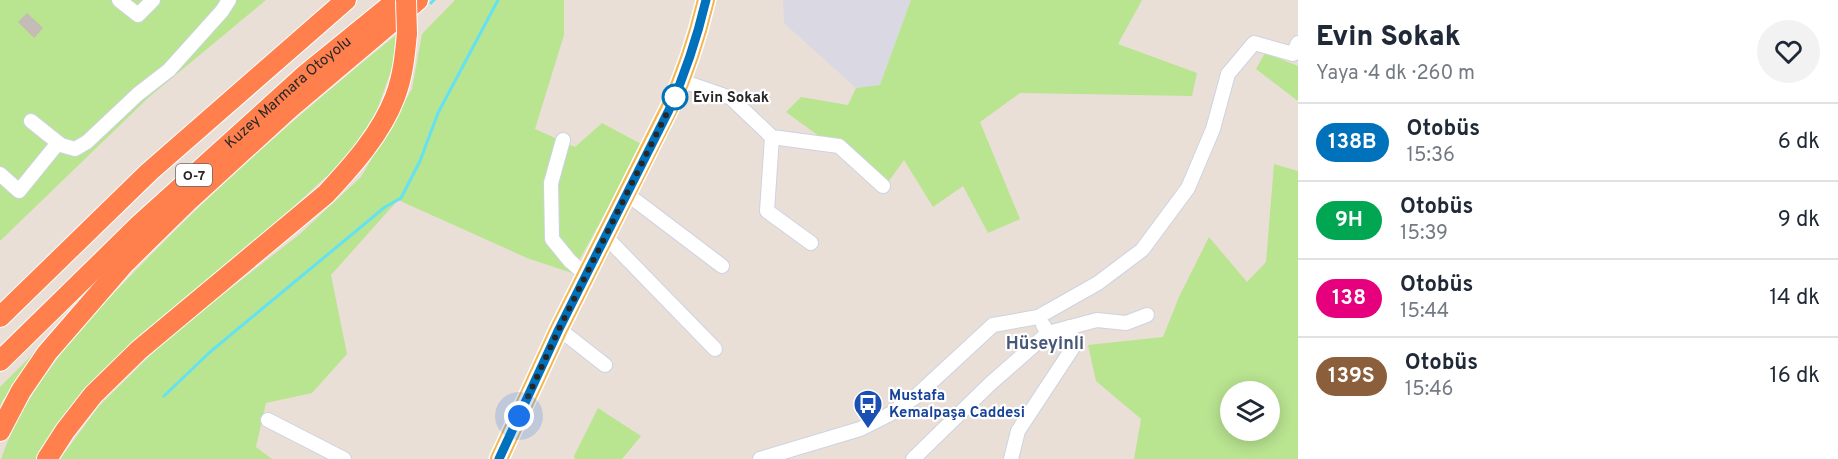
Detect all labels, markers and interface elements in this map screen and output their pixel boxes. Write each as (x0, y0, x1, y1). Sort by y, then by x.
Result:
text: Evin Sokak (1316, 20, 1461, 56)
button: heart (1757, 20, 1820, 83)
street label: Kuzey Marmara Otoyolu (222, 33, 356, 154)
text: Yaya · 4 dk · 260 m (1316, 61, 1475, 87)
marker: Evin Sokak (662, 84, 688, 110)
place label: Evin Sokak (693, 89, 769, 108)
text: Otobüs (1407, 116, 1480, 143)
text: 138B (1328, 129, 1377, 156)
text: 6 dk (1778, 129, 1820, 156)
text: 15:36 (1407, 143, 1455, 169)
road number: O-7 (176, 164, 212, 186)
text: Otobüs (1400, 194, 1473, 221)
text: 9H (1335, 207, 1363, 234)
text: 9 dk (1778, 207, 1820, 234)
text: 15:39 (1400, 221, 1448, 247)
text: Otobüs (1400, 272, 1473, 299)
text: 138 (1332, 285, 1366, 312)
text: 14 dk (1769, 285, 1820, 312)
text: 15:44 (1400, 299, 1449, 325)
district label: Hüseyinli (1006, 333, 1084, 356)
text: Otobüs (1405, 350, 1478, 377)
text: 139S (1328, 363, 1375, 390)
text: 16 dk (1769, 363, 1820, 390)
text: 15:46 (1405, 377, 1454, 403)
map controls (1220, 381, 1280, 441)
button: layers (1220, 381, 1280, 441)
place label: Mustafa Kemalpaşa Caddesi (889, 387, 1025, 423)
bus stop icon: Mustafa Kemalpaşa Caddesi (852, 388, 884, 430)
your location (504, 401, 534, 431)

